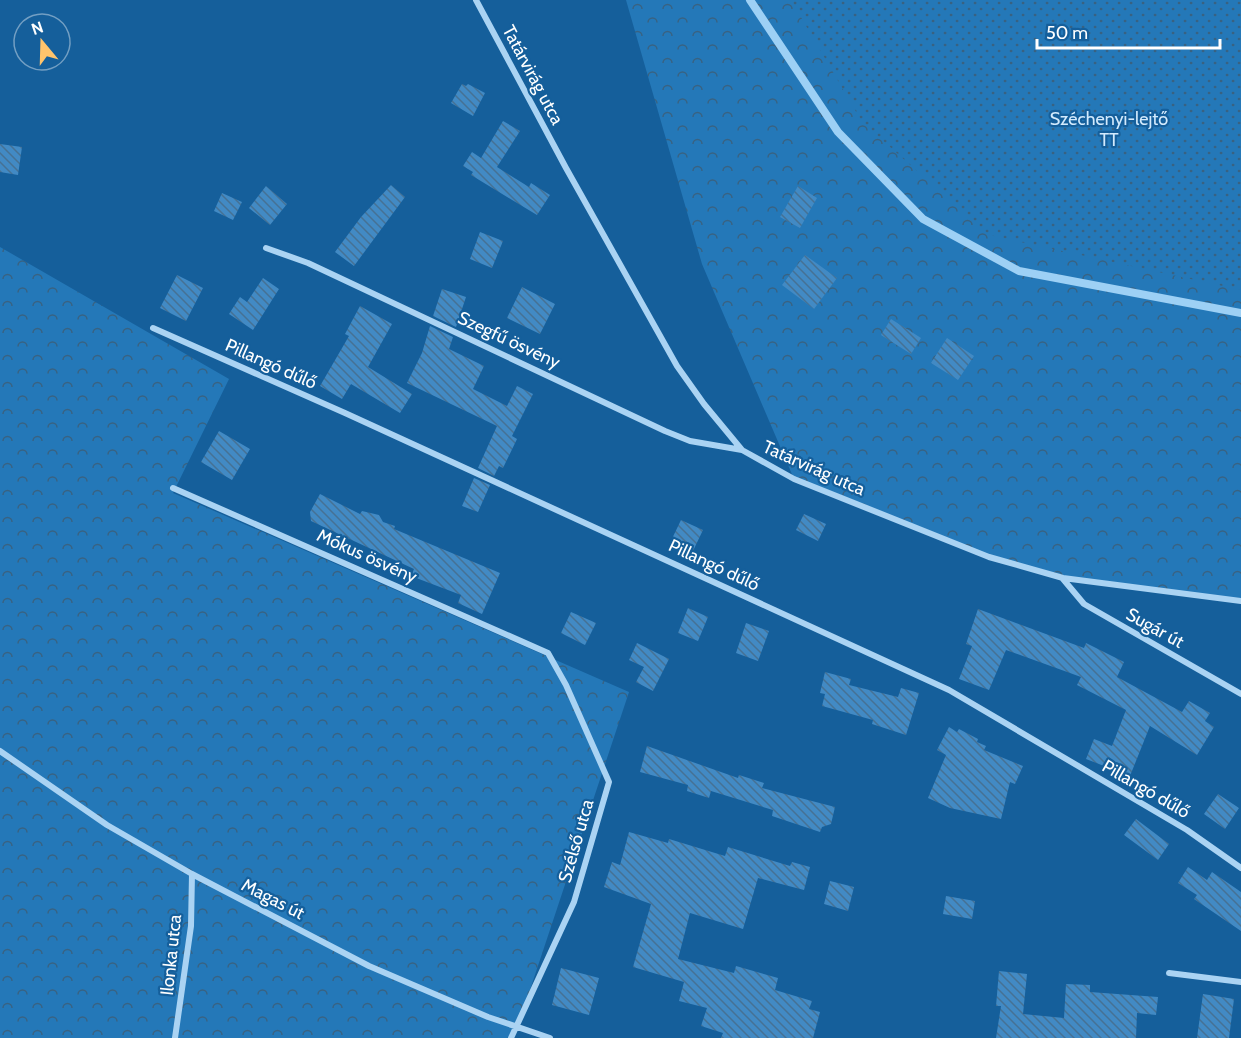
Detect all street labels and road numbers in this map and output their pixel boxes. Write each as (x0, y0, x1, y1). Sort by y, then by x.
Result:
street label: Tatárvirág utca (498, 22, 569, 129)
street label: Szegfű ösvény (454, 307, 564, 373)
street label: Pillangó dűlő (222, 334, 320, 394)
street label: Tatárvirág utca (760, 436, 869, 500)
street label: Mókus ösvény (313, 524, 421, 588)
street label: Pillangó dűlő (665, 534, 763, 596)
street label: Sugár út (1122, 603, 1188, 653)
street label: Pillangó dűlő (1098, 755, 1194, 823)
street label: Szélső utca (554, 796, 598, 885)
street label: Magas út (238, 874, 308, 924)
street label: Ilonka utca (156, 913, 186, 997)

